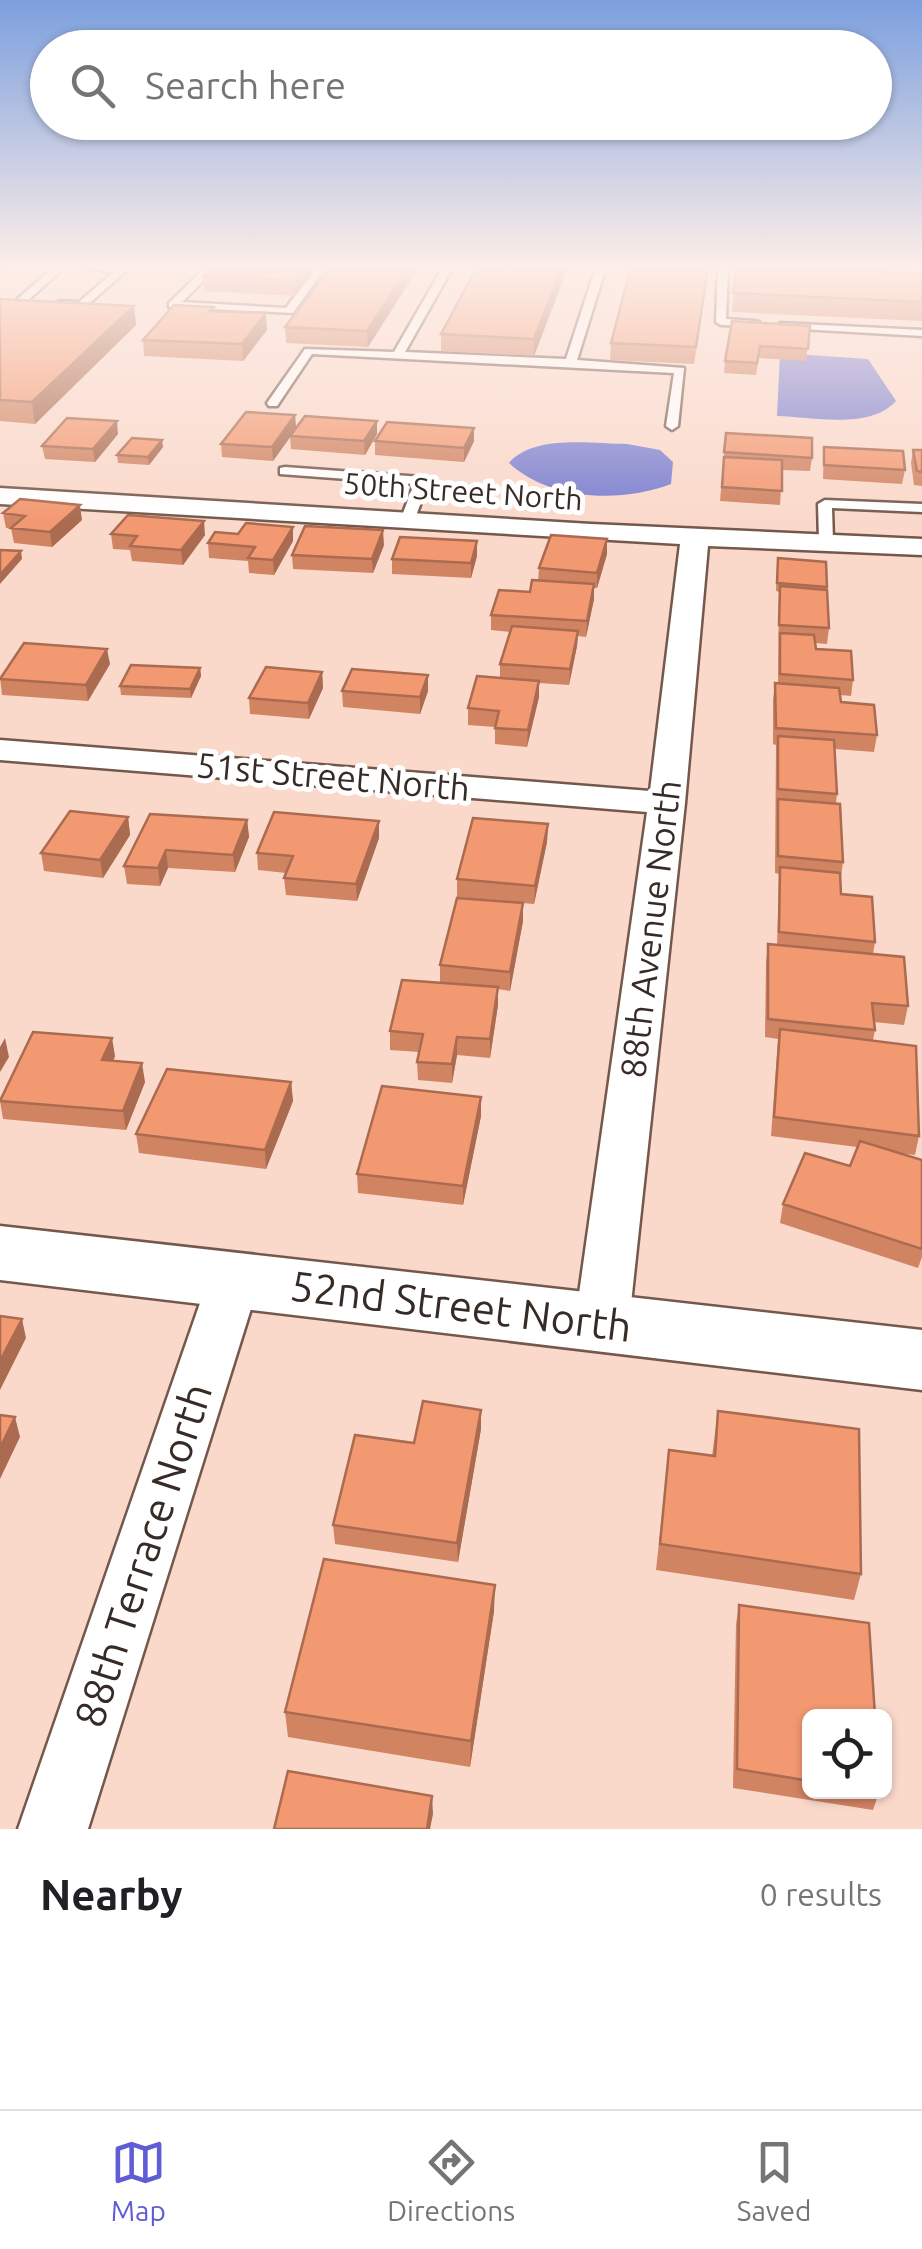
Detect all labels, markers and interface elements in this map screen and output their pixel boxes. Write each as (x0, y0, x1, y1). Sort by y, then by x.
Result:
search box (30, 30, 892, 140)
icon: search (65, 58, 120, 113)
text: Search here (145, 64, 346, 106)
street label: 50th Street North (342, 466, 584, 516)
street label: 51st Street North (195, 744, 472, 808)
street label: 88th Avenue North (612, 778, 688, 1080)
street label: 52nd Street North (288, 1261, 634, 1350)
street label: 88th Terrace North (65, 1377, 220, 1733)
map controls (802, 1709, 892, 1799)
button: locate (802, 1709, 892, 1799)
text: Nearby (40, 1871, 183, 1918)
text: 0 results (760, 1876, 882, 1912)
tab: Map (111, 2135, 166, 2226)
tab: Directions (387, 2135, 515, 2226)
tab: Saved (737, 2135, 811, 2226)

